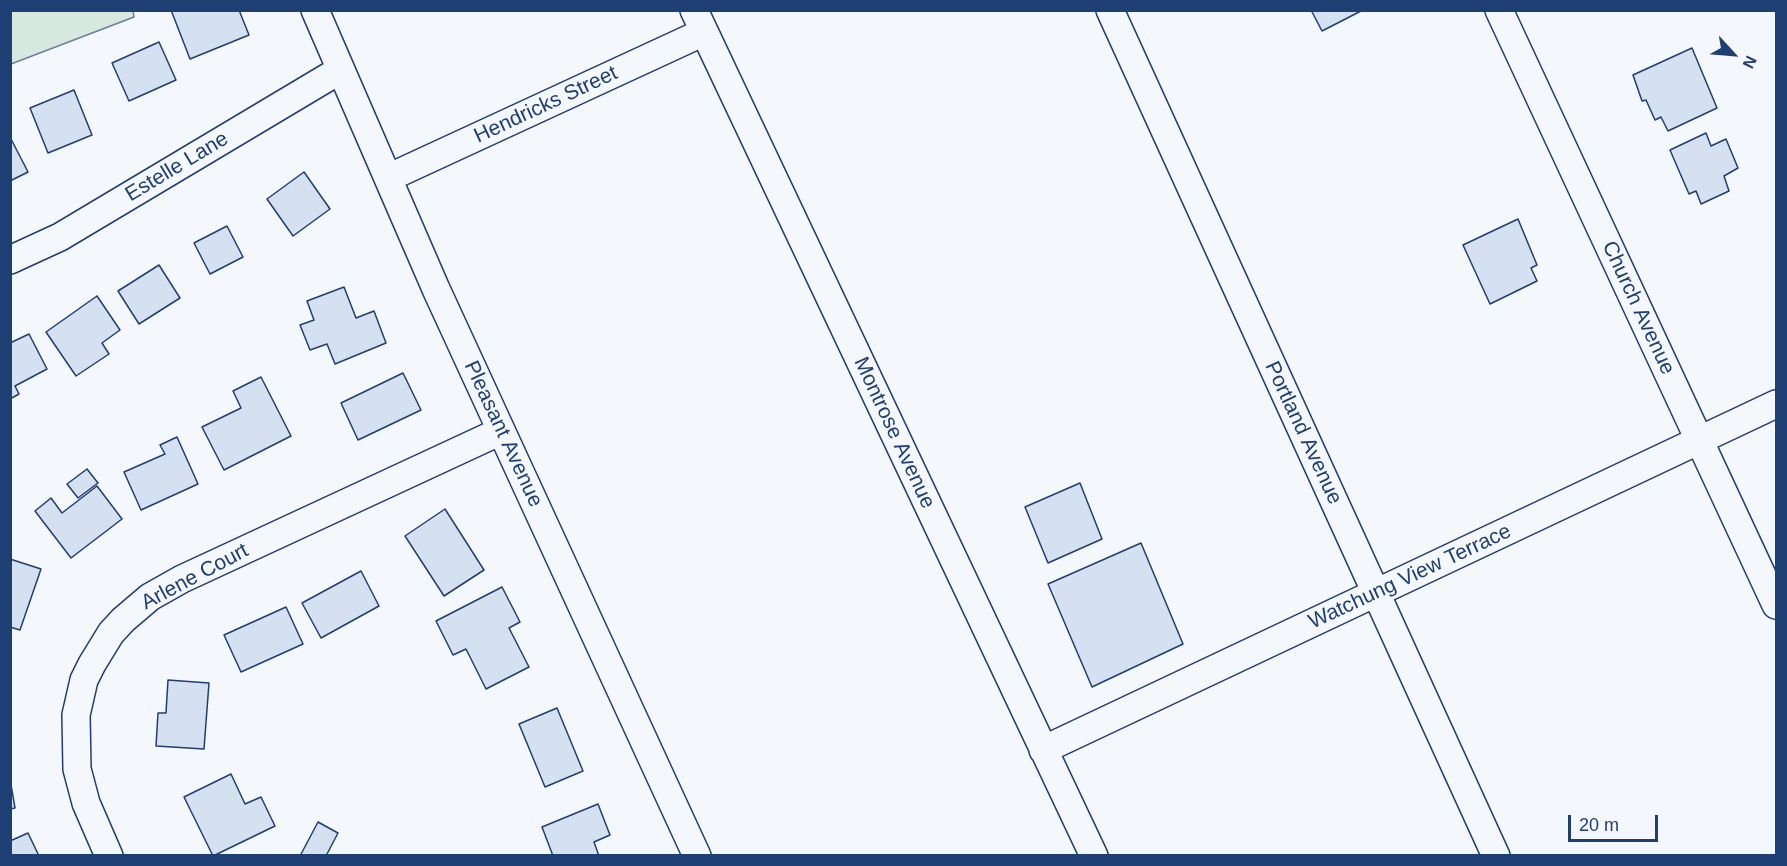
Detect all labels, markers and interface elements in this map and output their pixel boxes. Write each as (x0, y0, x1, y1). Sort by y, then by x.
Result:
north arrow (1703, 24, 1763, 84)
text: N (1739, 53, 1760, 71)
street label: Hendricks Street (470, 61, 622, 149)
street label: Estelle Lane (121, 126, 233, 208)
street label: Church Avenue (1596, 237, 1680, 379)
street label: Montrose Avenue (848, 353, 940, 513)
street label: Pleasant Avenue (458, 357, 548, 511)
street label: Portland Avenue (1259, 357, 1347, 509)
street label: Watchung View Terrace (1305, 519, 1515, 635)
street label: Arlene Court (137, 538, 253, 616)
scale bar (1571, 803, 1661, 841)
text: 20 m (1579, 815, 1619, 835)

